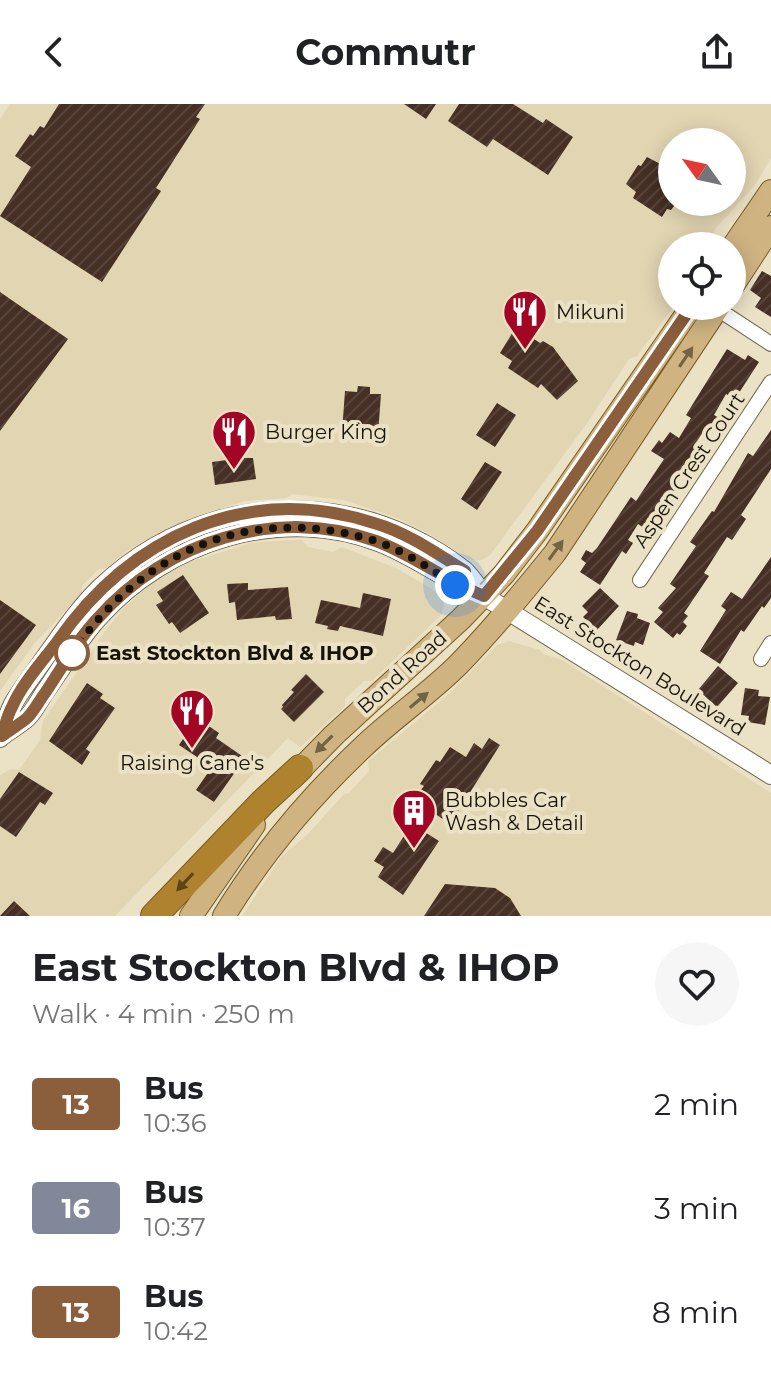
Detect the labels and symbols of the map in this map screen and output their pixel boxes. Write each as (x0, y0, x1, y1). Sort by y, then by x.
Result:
north arrow (658, 128, 746, 216)
restaurant icon: Mikuni (501, 288, 549, 351)
place label: Mikuni (556, 300, 625, 324)
one-way arrow (678, 346, 693, 367)
street label: Aspen Crest Court (628, 388, 750, 552)
restaurant icon: Burger King (210, 408, 258, 471)
place label: Burger King (265, 420, 387, 444)
one-way arrow (548, 539, 564, 560)
your location (435, 565, 475, 605)
street label: East Stockton Boulevard (530, 591, 750, 741)
street label: Bond Road (352, 626, 452, 718)
marker: East Stockton Blvd & IHOP (55, 636, 89, 670)
place label: East Stockton Blvd & IHOP (96, 641, 374, 665)
restaurant icon: Raising Cane's (168, 687, 216, 750)
one-way arrow (408, 692, 428, 709)
one-way arrow (315, 734, 334, 753)
place label: Raising Cane's (120, 751, 264, 775)
building icon: Bubbles Car Wash & Detail (390, 787, 438, 850)
place label: Bubbles Car Wash & Detail (445, 788, 584, 835)
one-way arrow (177, 872, 195, 891)

